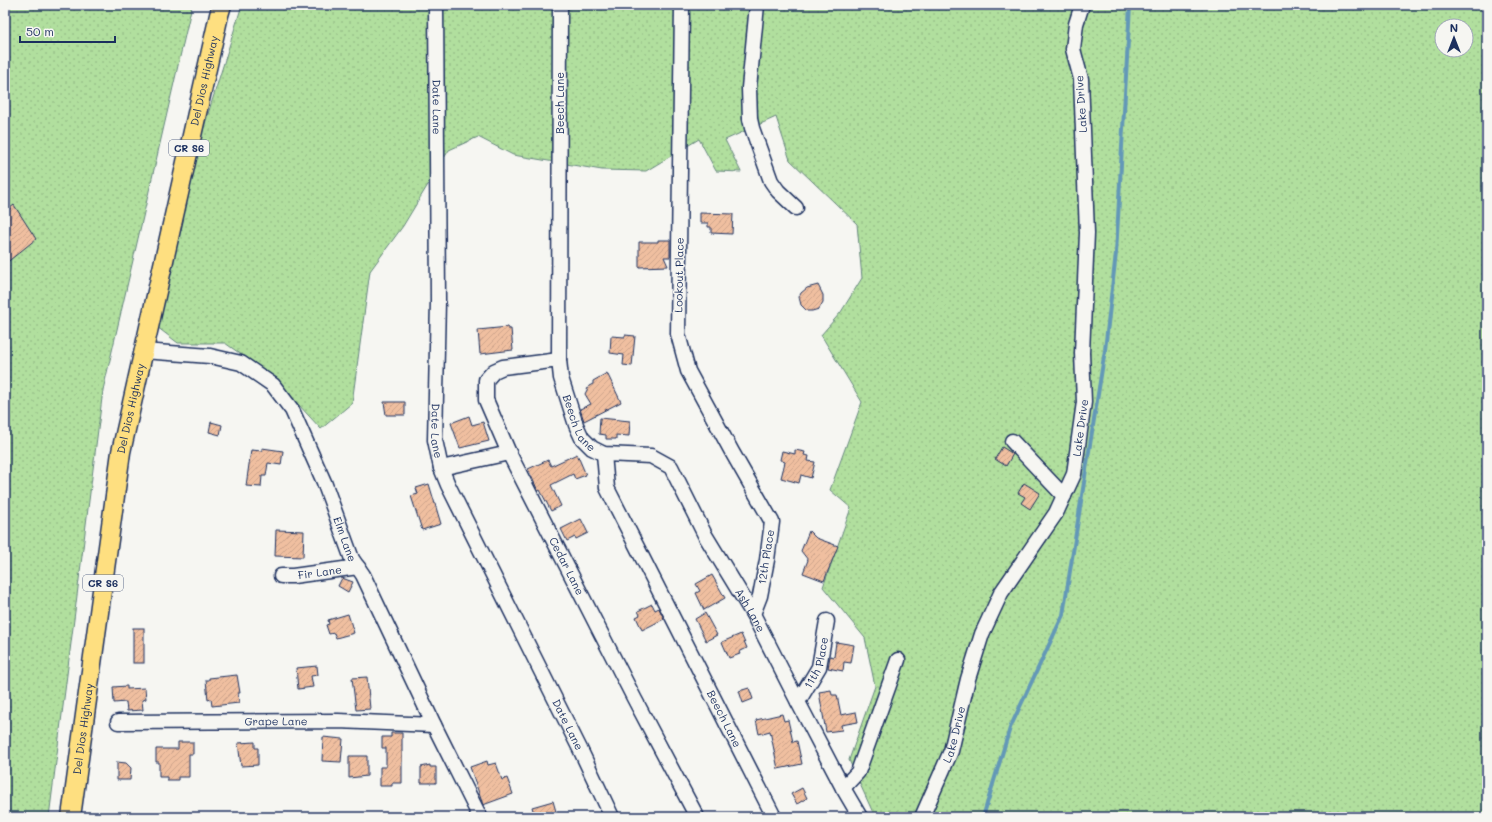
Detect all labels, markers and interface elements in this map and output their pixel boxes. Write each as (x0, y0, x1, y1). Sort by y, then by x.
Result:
scale bar (20, 18, 115, 44)
north arrow (1434, 18, 1474, 58)
text: N (1450, 20, 1458, 35)
text: 50 m (26, 23, 54, 39)
street label: Del Dios Highway (186, 34, 221, 127)
street label: Beech Lane (552, 72, 567, 134)
street label: Lake Drive (1071, 74, 1090, 133)
street label: Date Lane (430, 79, 445, 135)
road number: CR S6 (169, 140, 209, 156)
street label: Lookout Place (670, 237, 687, 313)
street label: Del Dios Highway (113, 362, 148, 455)
street label: Beech Lane (560, 392, 599, 455)
street label: Lake Drive (1068, 398, 1091, 458)
street label: Date Lane (428, 403, 447, 460)
street label: Elm Lane (330, 515, 360, 564)
street label: 12th Place (754, 528, 777, 585)
street label: Cedar Lane (546, 534, 588, 598)
street label: Fir Lane (297, 561, 343, 582)
road number: CR S6 (83, 575, 123, 591)
street label: Ash Lane (732, 585, 769, 635)
street label: 11th Place (800, 636, 831, 691)
street label: Del Dios Highway (69, 682, 96, 775)
street label: Beech Lane (704, 687, 745, 750)
street label: Date Lane (549, 696, 587, 753)
street label: Lake Drive (939, 704, 968, 765)
street label: Grape Lane (244, 713, 308, 728)

